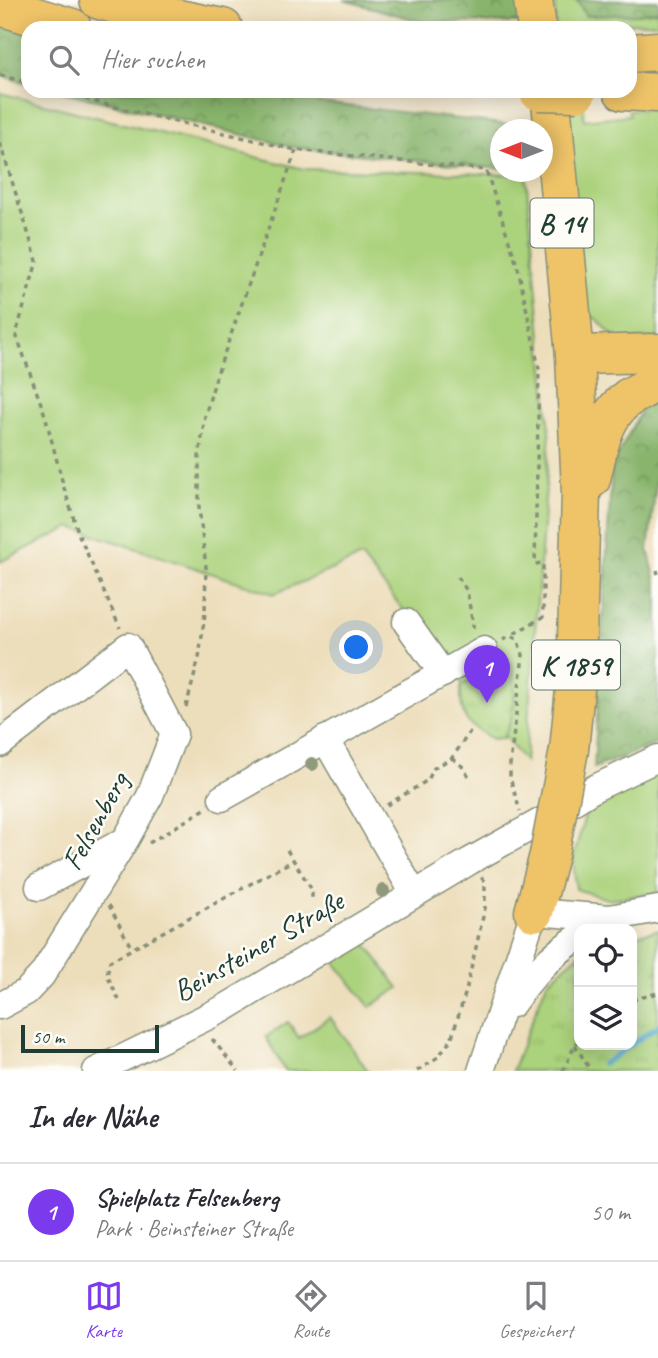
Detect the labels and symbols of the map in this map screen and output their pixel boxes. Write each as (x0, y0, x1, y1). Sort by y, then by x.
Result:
north arrow (490, 119, 553, 182)
road number: B 14 (530, 198, 594, 248)
your location (339, 630, 373, 664)
road number: K 1859 (532, 640, 620, 690)
pin: 1 (464, 645, 510, 703)
street label: Felsenberg (53, 763, 138, 877)
street label: Beinsteiner Straße (166, 881, 352, 1010)
scale bar (21, 1022, 159, 1054)

